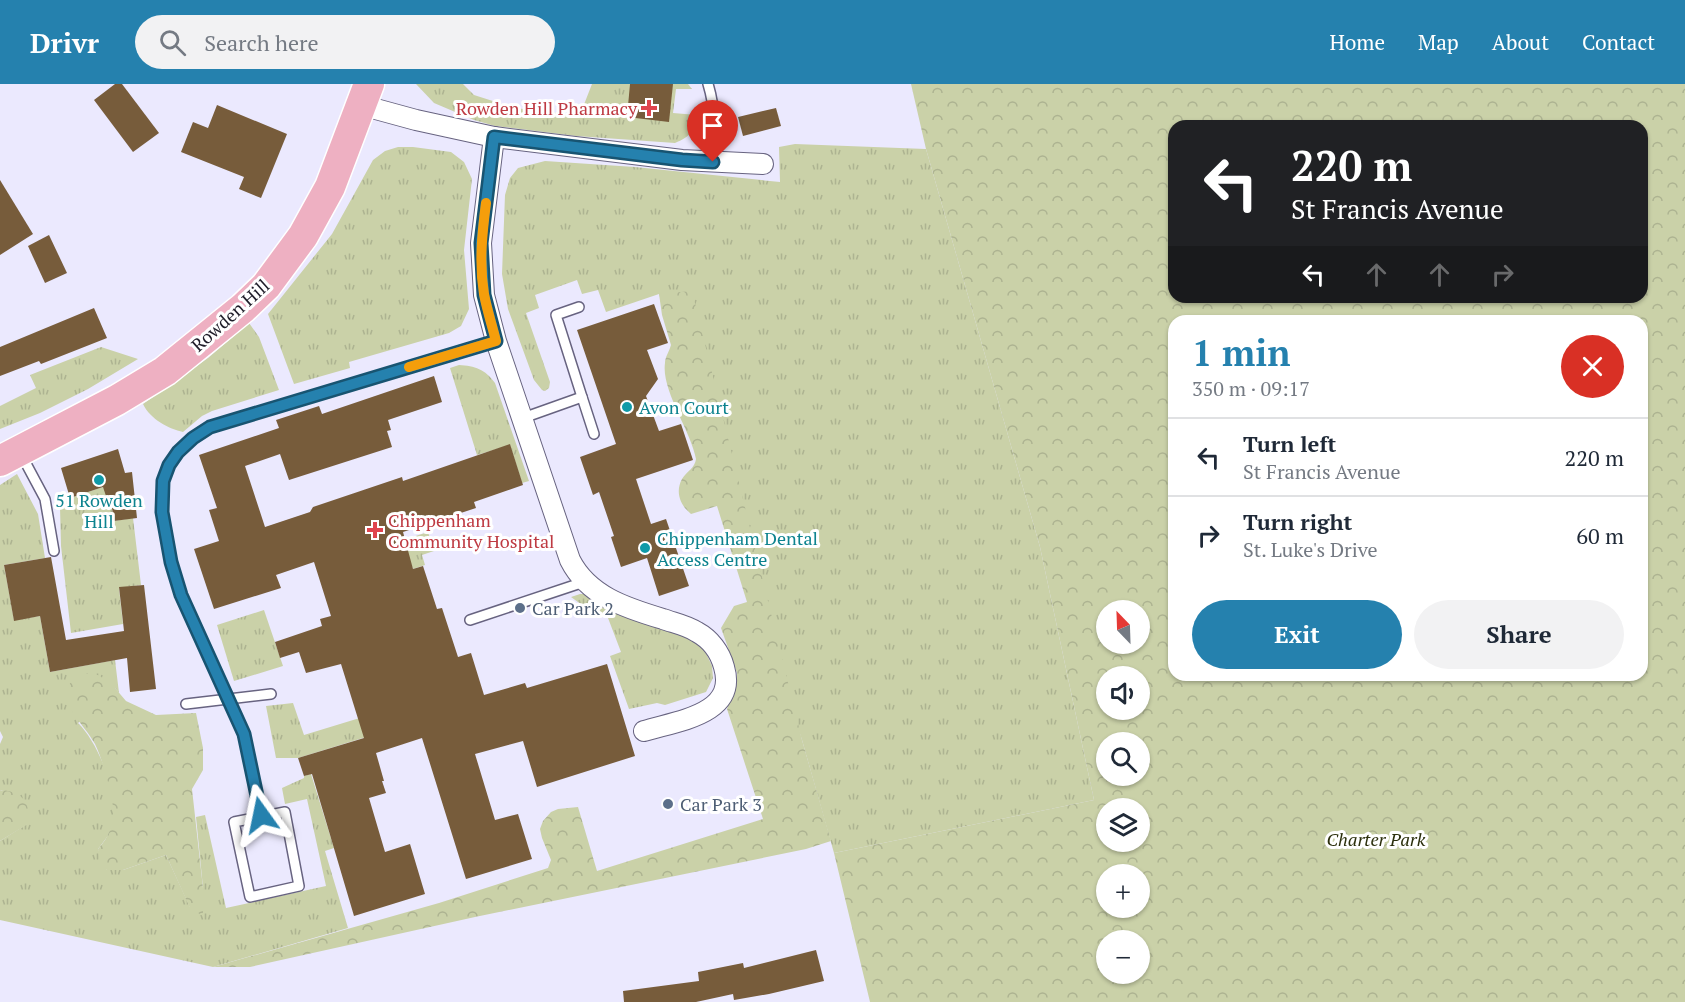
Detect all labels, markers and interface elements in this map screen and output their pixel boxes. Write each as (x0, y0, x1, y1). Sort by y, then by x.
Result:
search box (135, 15, 555, 69)
text: Drivr (30, 24, 99, 61)
icon: search (156, 26, 189, 59)
text: Search here (204, 28, 319, 57)
text: Home (1329, 28, 1385, 56)
text: Map (1418, 28, 1459, 56)
text: About (1492, 28, 1549, 56)
text: Contact (1582, 28, 1655, 56)
place label: Rowden Hill Pharmacy (456, 96, 638, 120)
pin (687, 100, 738, 162)
marker: Rowden Hill Pharmacy (642, 101, 656, 115)
icon: arrive (696, 109, 729, 142)
text: 220 m (1291, 137, 1412, 193)
icon: left (1192, 144, 1270, 222)
text: St Francis Avenue (1291, 191, 1504, 227)
icon: left (1297, 258, 1330, 291)
icon: ahead (1360, 258, 1393, 291)
icon: ahead (1423, 258, 1456, 291)
icon: right (1486, 258, 1519, 291)
street label: Rowden Hill (186, 273, 274, 357)
text: 1 min (1192, 329, 1290, 376)
button: close (1561, 335, 1624, 398)
text: 350 m · 09:17 (1192, 375, 1310, 402)
place label: Avon Court (639, 395, 729, 419)
marker: Avon Court (620, 400, 634, 414)
text: Turn left (1243, 429, 1336, 458)
icon: left (1192, 441, 1225, 474)
text: 220 m (1564, 443, 1624, 472)
text: St Francis Avenue (1243, 458, 1401, 485)
marker: 51 Rowden Hill (92, 473, 106, 487)
place label: 51 Rowden Hill (55, 488, 143, 533)
text: Turn right (1243, 507, 1352, 536)
place label: Chippenham Community Hospital (388, 508, 554, 553)
icon: right (1192, 519, 1225, 552)
marker: Chippenham Community Hospital (366, 521, 384, 539)
text: 60 m (1576, 521, 1624, 550)
place label: Chippenham Dental Access Centre (657, 526, 818, 571)
text: St. Luke's Drive (1243, 536, 1378, 563)
marker: Chippenham Dental Access Centre (638, 541, 652, 555)
place label: Car Park 2 (532, 596, 614, 620)
north arrow (1096, 600, 1150, 654)
map controls (1096, 600, 1150, 984)
button: Exit (1192, 600, 1402, 669)
button: Share (1414, 600, 1624, 669)
marker: Car Park 2 (513, 601, 527, 615)
button: sound (1096, 666, 1150, 720)
button: search (1096, 732, 1150, 786)
position arrow (229, 783, 293, 847)
place label: Car Park 3 (680, 792, 762, 816)
marker: Car Park 3 (661, 797, 675, 811)
button: layers (1096, 798, 1150, 852)
park label: Charter Park (1327, 827, 1426, 851)
button: + (1096, 864, 1150, 918)
button: − (1096, 930, 1150, 984)

